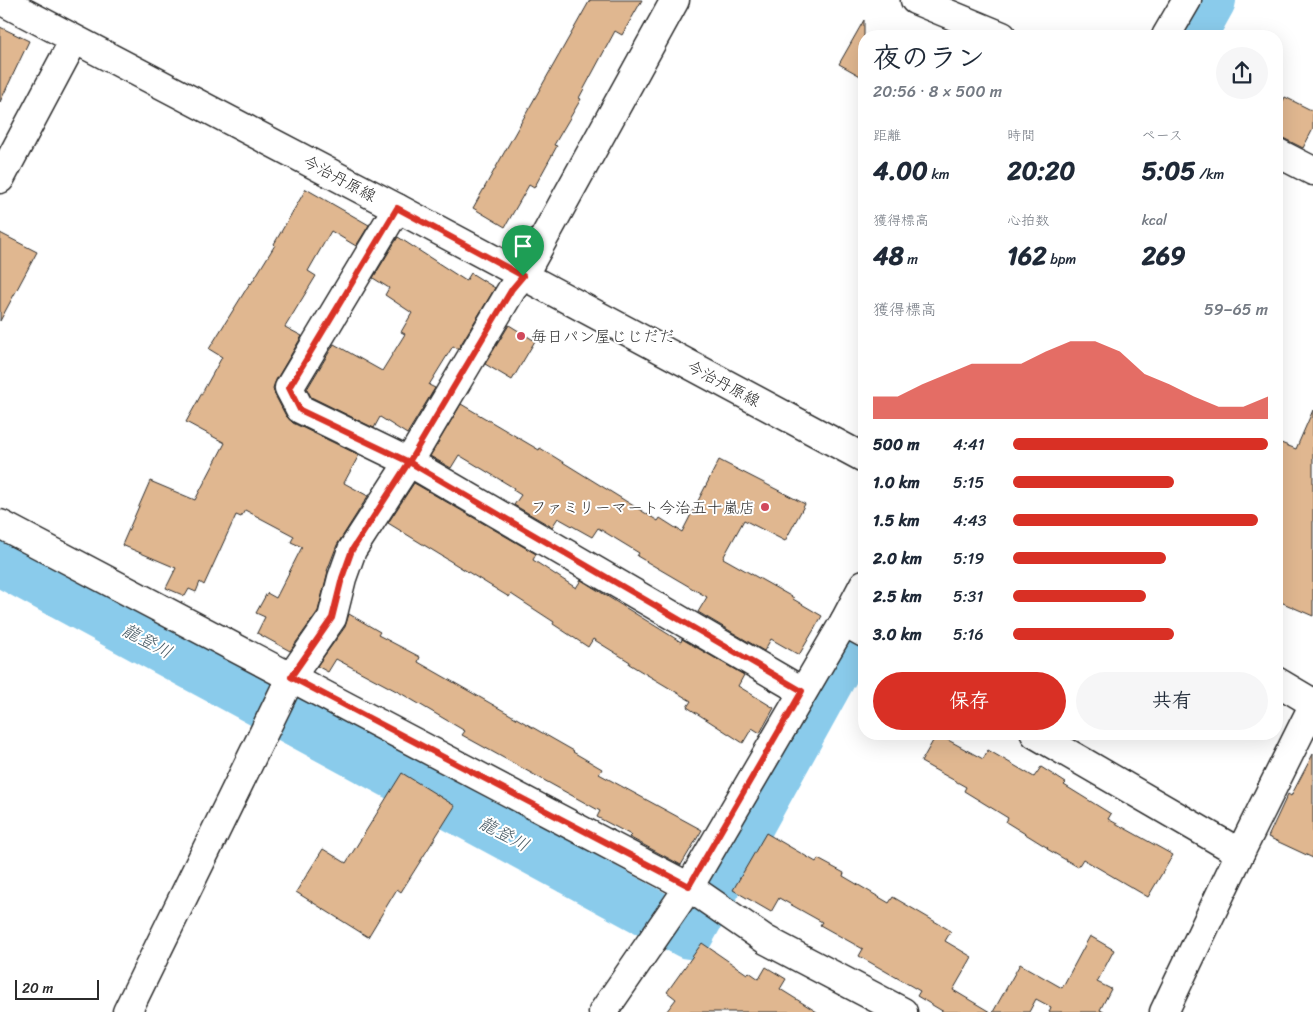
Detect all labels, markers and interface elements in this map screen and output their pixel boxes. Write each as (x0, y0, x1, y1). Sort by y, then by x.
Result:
text: 夜のラン (873, 33, 985, 82)
button: share (1216, 47, 1268, 99)
text: 20:56 · 8 × 500 m (873, 77, 1002, 106)
text: 距離 (873, 123, 901, 148)
text: 時間 (1007, 123, 1035, 148)
text: ペース (1142, 123, 1183, 148)
street label: 今治丹原線 (298, 147, 382, 210)
text: 4.00 (873, 148, 928, 193)
text: 20:20 (1007, 148, 1075, 193)
text: 5:05 (1142, 148, 1196, 193)
text: km (928, 162, 950, 187)
text: /km (1196, 162, 1224, 187)
text: 獲得標高 (873, 208, 929, 233)
text: 心拍数 (1007, 208, 1049, 233)
text: kcal (1142, 208, 1167, 233)
pin (502, 225, 544, 276)
icon: arrive (509, 232, 537, 260)
text: 48 (873, 233, 904, 278)
text: 162 (1007, 233, 1047, 278)
text: 269 (1142, 233, 1186, 278)
text: m (904, 247, 918, 272)
text: bpm (1047, 247, 1076, 272)
text: 獲得標高 (873, 295, 937, 324)
text: 59–65 m (1204, 295, 1268, 324)
place label: 毎日パン屋じじだだ (531, 322, 675, 351)
marker: 毎日パン屋じじだだ (515, 330, 527, 342)
street label: 今治丹原線 (682, 352, 766, 415)
text: 500 m (873, 430, 919, 459)
text: 4:41 (953, 430, 985, 459)
text: 1.0 km (873, 468, 920, 497)
text: 5:15 (953, 468, 984, 497)
place label: ファミリーマート今治五十嵐店 (531, 493, 755, 522)
marker: ファミリーマート今治五十嵐店 (759, 501, 771, 513)
text: 1.5 km (873, 506, 919, 535)
text: 4:43 (953, 506, 987, 535)
text: 2.0 km (873, 544, 922, 573)
text: 5:19 (953, 544, 984, 573)
text: 2.5 km (873, 582, 922, 611)
text: 5:31 (953, 582, 983, 611)
water label: 龍登川 (116, 614, 178, 668)
text: 3.0 km (873, 620, 922, 649)
text: 5:16 (953, 620, 984, 649)
button: 保存 (873, 672, 1066, 730)
button: 共有 (1076, 672, 1268, 730)
water label: 龍登川 (473, 807, 535, 861)
text: 20 m (22, 976, 53, 1001)
scale bar (15, 977, 99, 1000)

